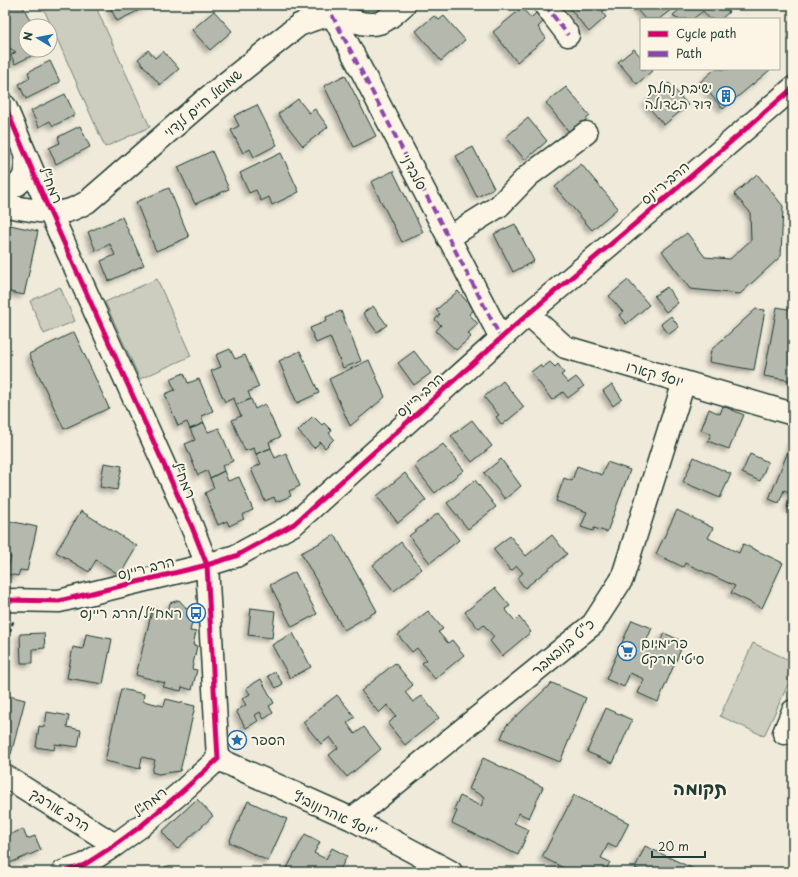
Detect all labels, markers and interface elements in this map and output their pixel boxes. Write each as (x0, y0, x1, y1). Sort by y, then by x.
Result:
north arrow (18, 18, 58, 58)
legend (640, 18, 780, 70)
text: Cycle path (676, 24, 737, 42)
text: N (19, 30, 37, 42)
text: Path (676, 44, 702, 62)
street label: שמואל חיים לנדוי (159, 63, 247, 142)
place label: ישיבת נחלת דוד הגדולה (645, 77, 712, 114)
building icon: ישיבת נחלת דוד הגדולה (715, 85, 737, 107)
street label: סלבדני (396, 150, 433, 193)
street label: הרב ריינס (636, 156, 694, 209)
street label: רמח"ל (34, 163, 69, 207)
street label: יוסף קארו (624, 355, 686, 392)
street label: הרב ריינס (391, 367, 448, 422)
street label: רמח"ל (167, 458, 202, 502)
street label: הרב ריינס (115, 550, 177, 585)
place label: רמח״ל/הרב ריינס (80, 602, 182, 623)
bus stop icon: רמח״ל/הרב ריינס (185, 602, 207, 624)
street label: כ"ט בנובמבר (527, 613, 599, 680)
place label: פרימיום סיטי מרקט (641, 632, 704, 669)
supermarket icon: פרימיום סיטי מרקט (616, 640, 638, 662)
place icon: הספר (226, 729, 248, 751)
place label: הספר (251, 729, 285, 750)
district label: תקומה (673, 774, 727, 801)
street label: רמח"ל (128, 781, 171, 822)
street label: הרב אורבך (26, 783, 94, 836)
street label: יוסף אהרונוביץ' (290, 785, 381, 842)
scale bar (652, 833, 705, 859)
text: 20 m (658, 837, 689, 855)

